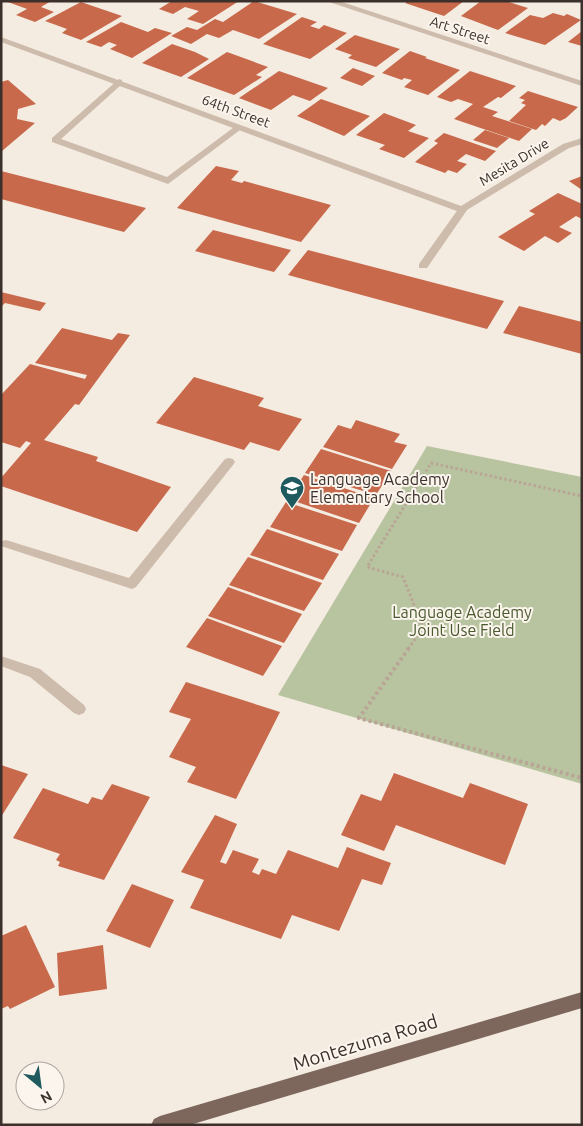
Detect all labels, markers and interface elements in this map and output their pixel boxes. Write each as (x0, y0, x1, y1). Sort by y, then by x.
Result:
street label: Art Street (428, 13, 493, 47)
street label: 64th Street (200, 91, 273, 131)
street label: Mesita Drive (476, 135, 552, 189)
place label: Language Academy Elementary School (310, 470, 450, 506)
school or university icon: Language Academy Elementary School (279, 475, 305, 509)
park label: Language Academy Joint Use Field (392, 603, 532, 639)
street label: Montezuma Road (290, 1010, 440, 1074)
north arrow (15, 1061, 65, 1111)
text: N (38, 1088, 55, 1107)

